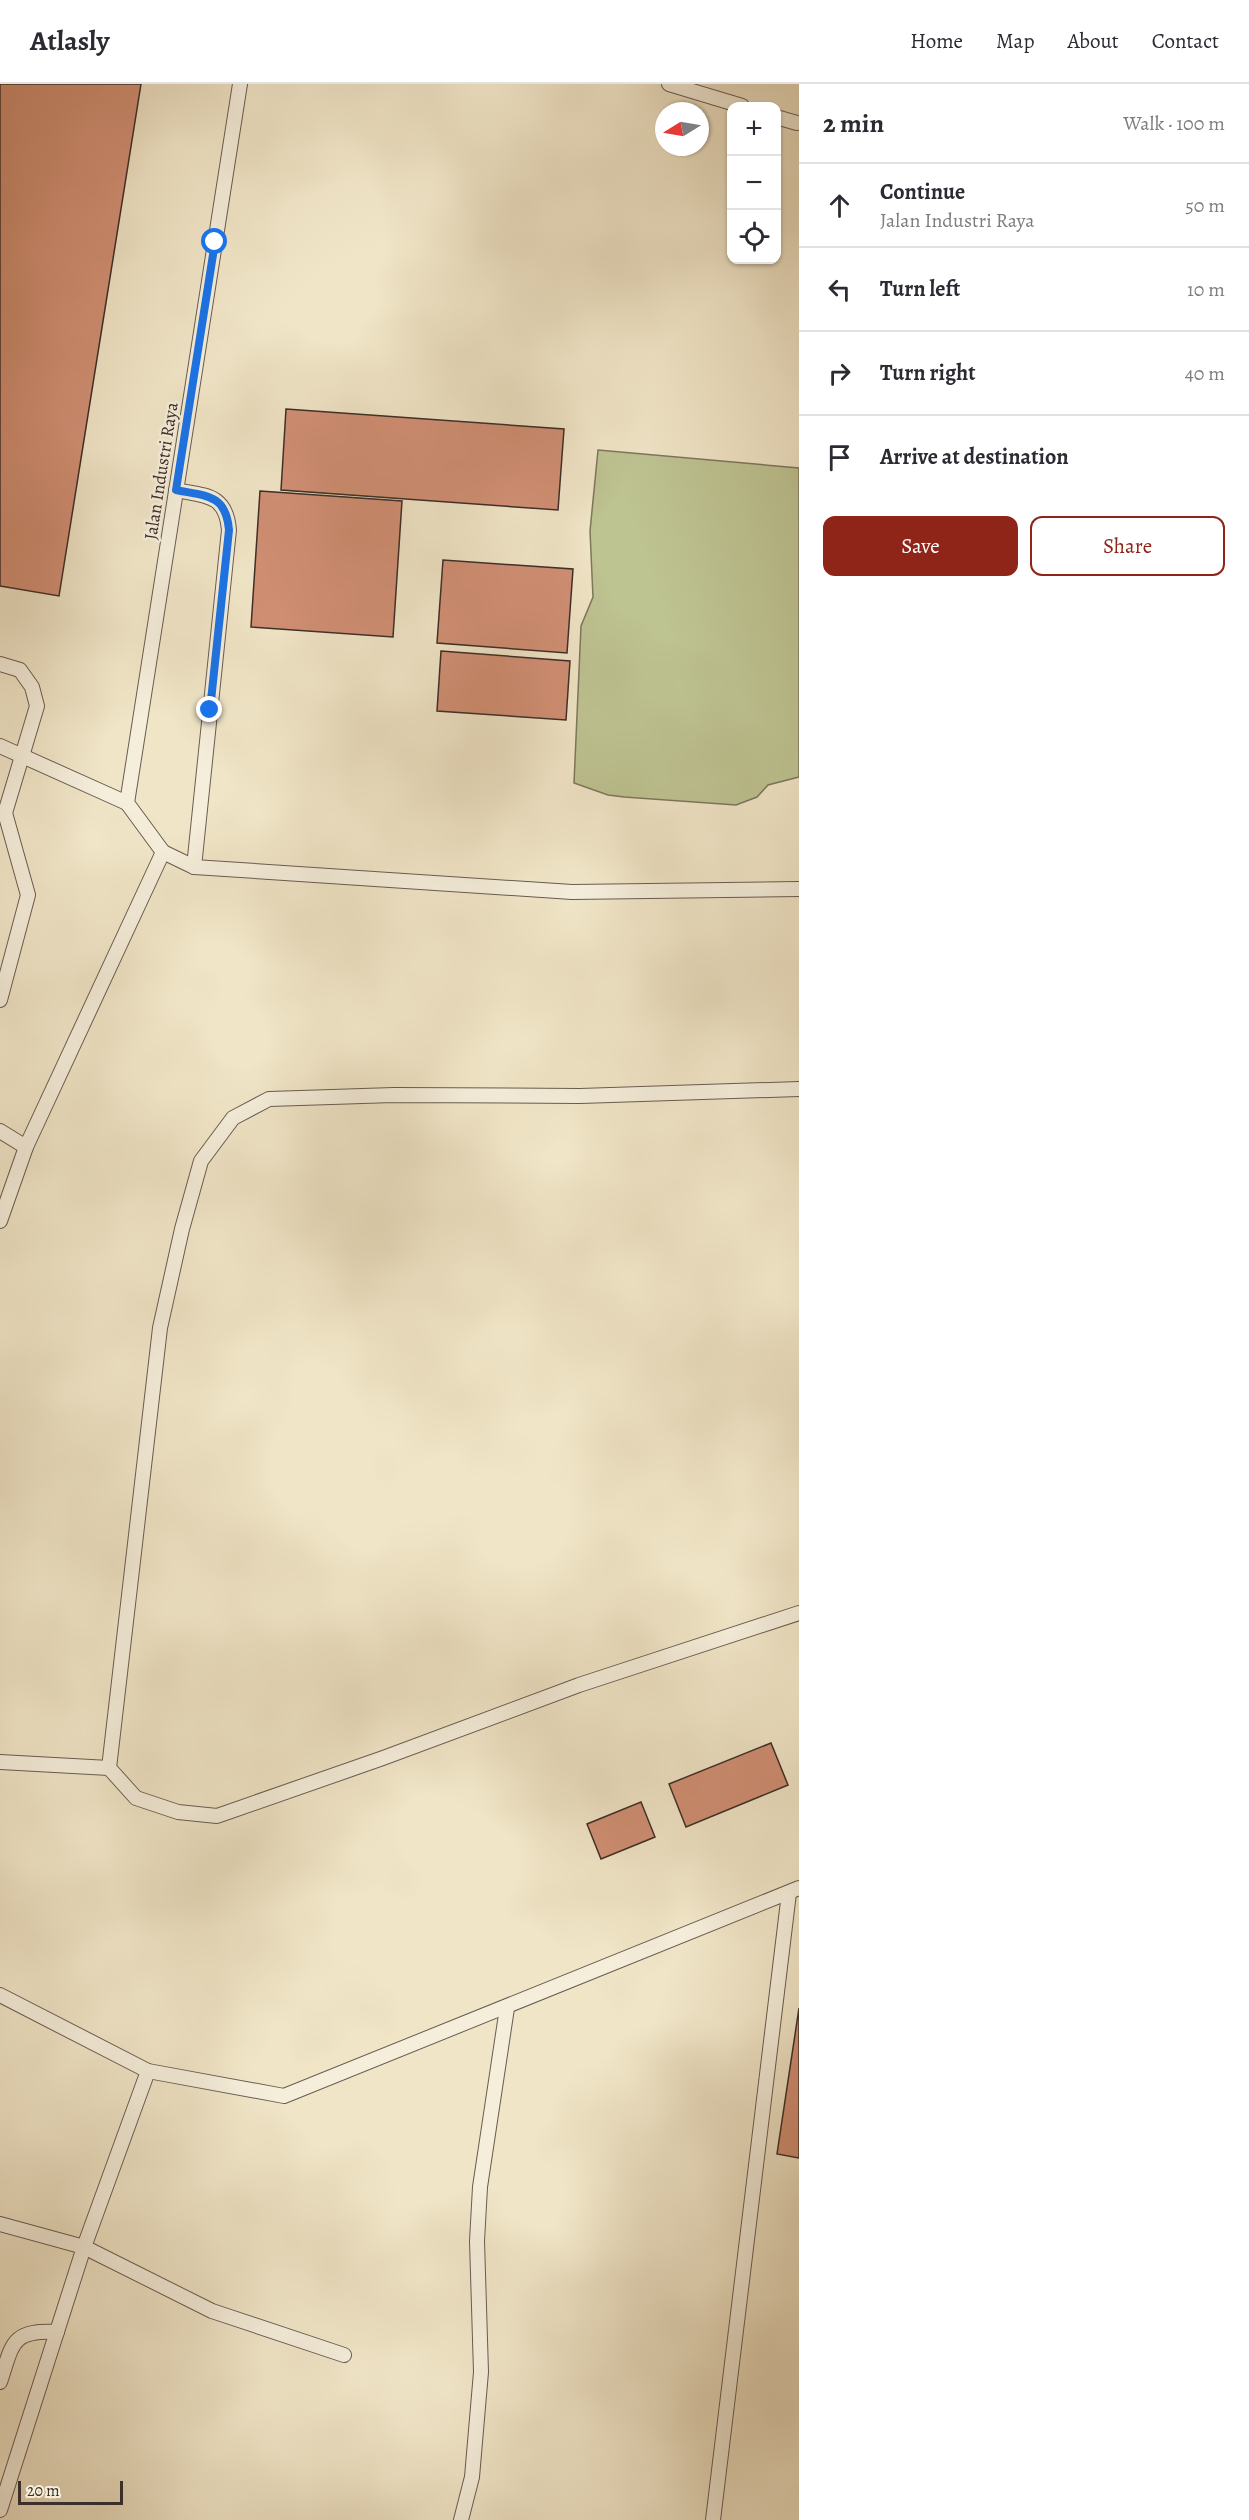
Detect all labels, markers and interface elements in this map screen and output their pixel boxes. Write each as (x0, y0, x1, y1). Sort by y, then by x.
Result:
text: Atlasly (30, 22, 109, 60)
text: Home (910, 27, 963, 55)
text: Map (996, 27, 1034, 55)
text: About (1067, 27, 1119, 55)
text: Contact (1152, 27, 1219, 55)
north arrow (655, 102, 709, 156)
map controls (727, 102, 781, 264)
button: + (727, 102, 781, 156)
text: 2 min (823, 106, 884, 141)
text: Walk · 100 m (1123, 110, 1225, 137)
button: − (727, 156, 781, 210)
text: Continue (880, 177, 965, 207)
icon: ahead (823, 189, 856, 222)
text: 50 m (1185, 192, 1225, 219)
text: Jalan Industri Raya (880, 207, 1035, 234)
button: locate (727, 210, 781, 264)
route start (201, 228, 227, 254)
icon: left (823, 273, 856, 306)
text: Turn left (880, 274, 960, 304)
text: 10 m (1187, 276, 1225, 303)
icon: right (823, 357, 856, 390)
text: Turn right (880, 358, 976, 388)
text: 40 m (1185, 360, 1225, 387)
street label: Jalan Industri Raya (138, 400, 184, 542)
icon: arrive (823, 441, 856, 474)
text: Arrive at destination (880, 442, 1069, 472)
button: Save (823, 516, 1018, 576)
button: Share (1030, 516, 1225, 576)
route end (196, 696, 222, 722)
scale bar (18, 2478, 123, 2506)
text: 20 m (27, 2480, 60, 2502)

